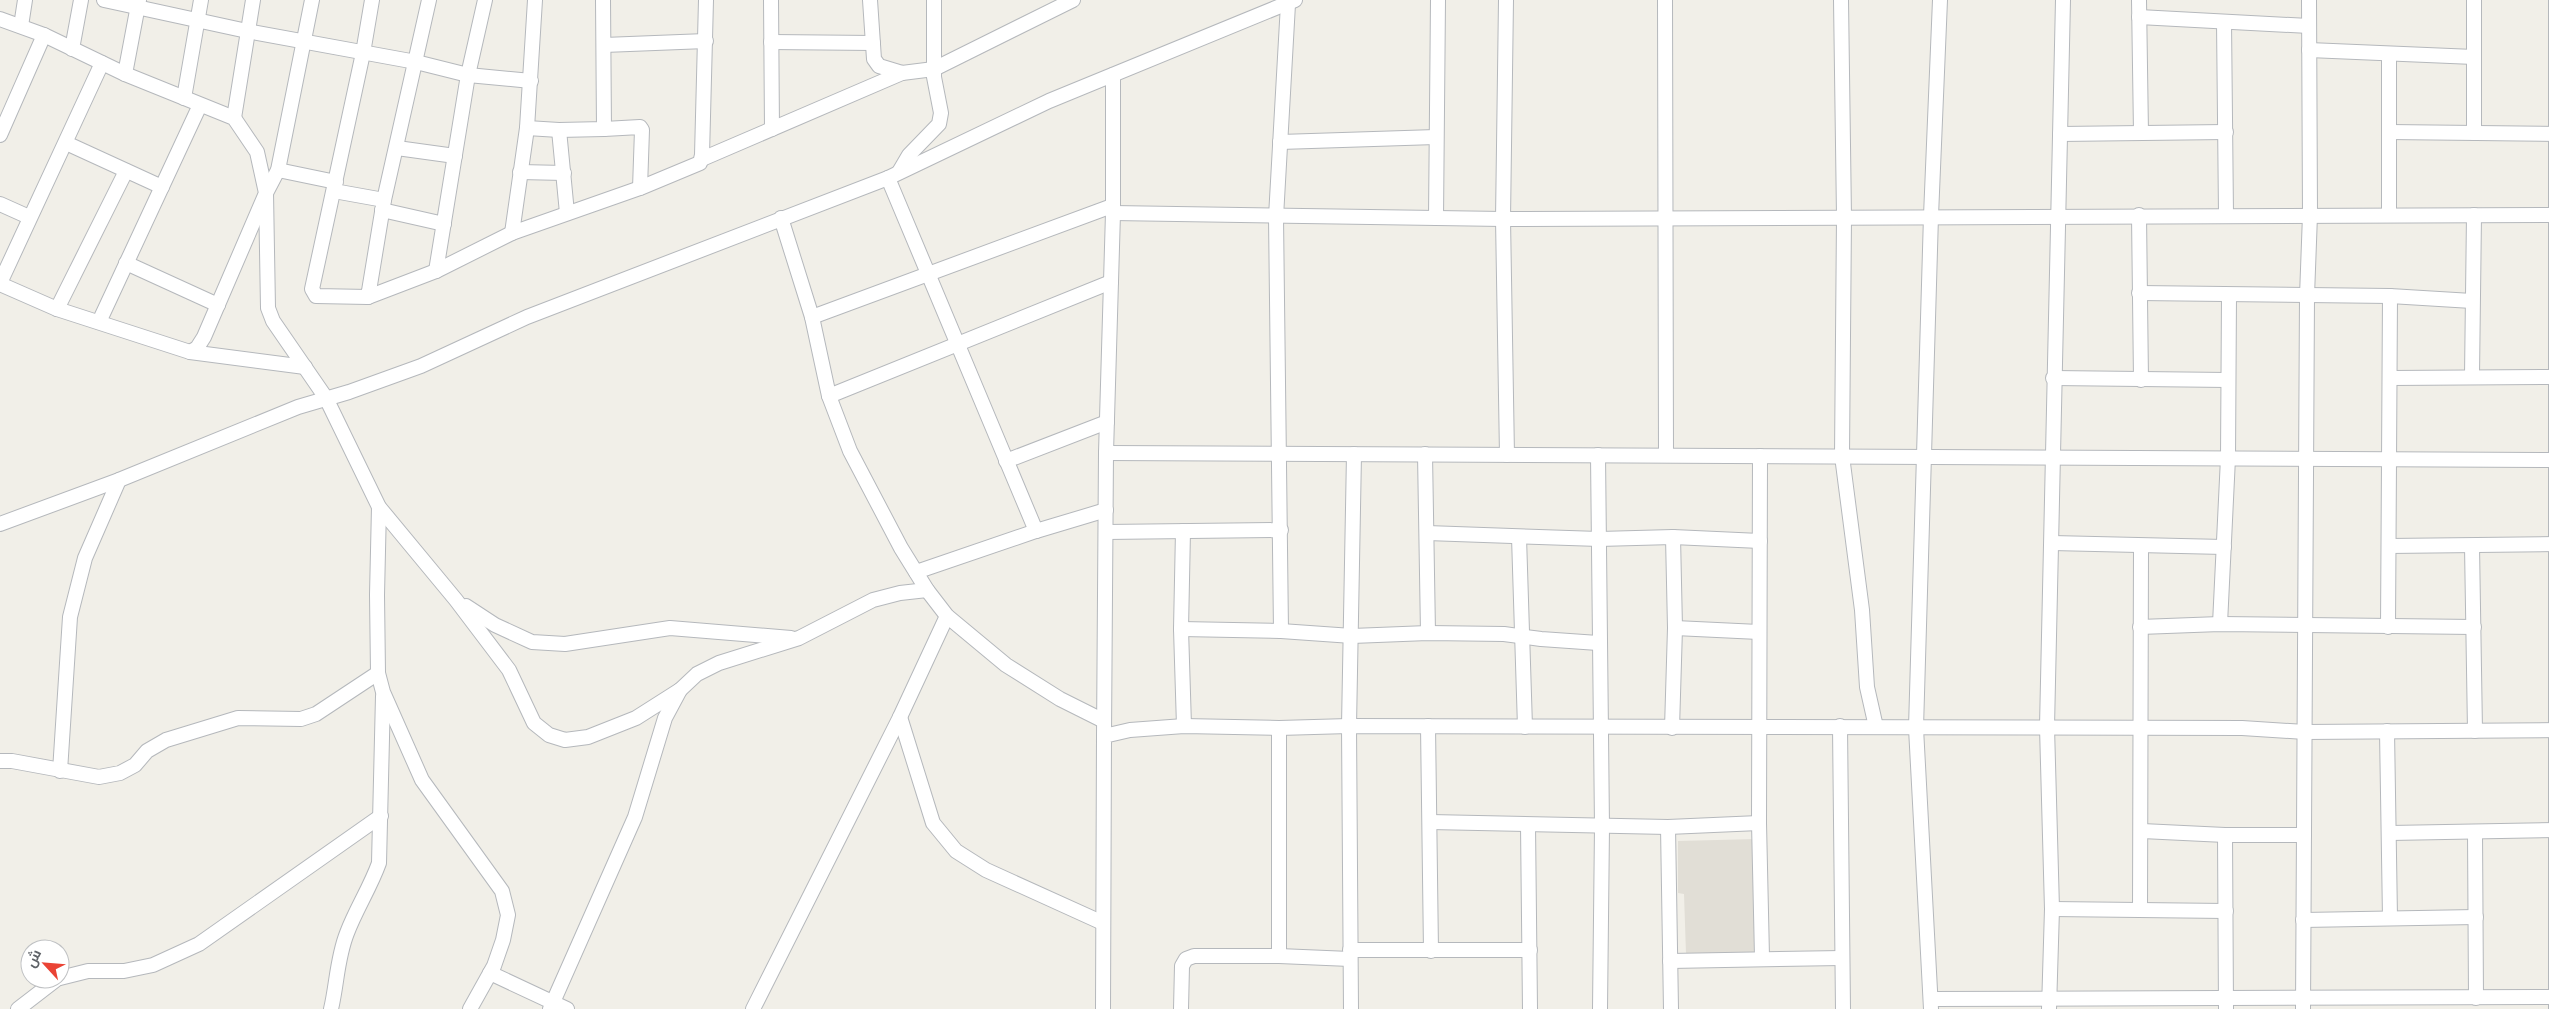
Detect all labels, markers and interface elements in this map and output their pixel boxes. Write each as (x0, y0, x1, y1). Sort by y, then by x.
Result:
north arrow (20, 939, 70, 989)
text: ش (22, 947, 45, 970)

